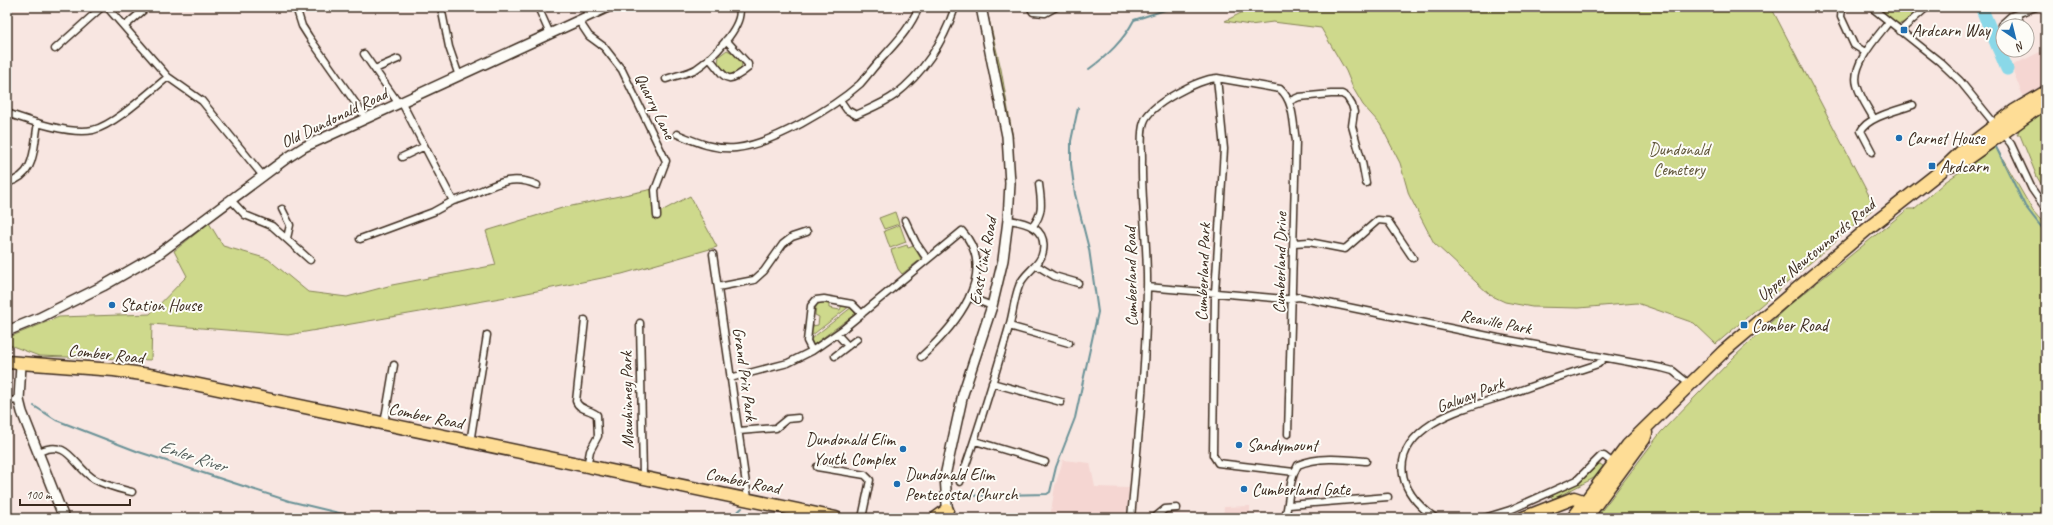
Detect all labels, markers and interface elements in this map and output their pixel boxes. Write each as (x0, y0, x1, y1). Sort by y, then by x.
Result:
north arrow (1995, 18, 2035, 58)
place label: Ardcarn Way (1912, 20, 1991, 41)
marker: Ardcarn Way (1899, 25, 1909, 35)
text: N (2012, 39, 2028, 55)
street label: Quarry Lane (630, 69, 681, 144)
street label: Old Dundonald Road (277, 82, 394, 153)
place label: Carnet House (1907, 128, 1986, 149)
marker: Carnet House (1894, 133, 1904, 143)
park label: Dundonald Cemetery (1649, 139, 1713, 180)
place label: Ardcarn (1940, 156, 1989, 177)
marker: Ardcarn (1927, 161, 1937, 171)
street label: Upper Newtownards Road (1752, 192, 1882, 306)
street label: Cumberland Drive (1269, 211, 1291, 314)
street label: East Link Road (964, 212, 1002, 307)
street label: Cumberland Park (1191, 221, 1215, 321)
street label: Cumberland Road (1120, 225, 1142, 327)
place label: Station House (120, 295, 203, 316)
marker: Station House (107, 300, 117, 310)
street label: Reaville Park (1459, 305, 1535, 339)
place label: Comber Road (1752, 315, 1830, 336)
marker: Comber Road (1739, 320, 1749, 330)
street label: Grand Prix Park (728, 326, 762, 424)
street label: Comber Road (67, 340, 147, 369)
street label: Mawhinney Park (616, 350, 638, 449)
street label: Galway Park (1433, 372, 1508, 417)
street label: Comber Road (387, 398, 468, 435)
place label: Dundonald Elim Youth Complex (806, 429, 896, 470)
water label: Enler River (157, 435, 231, 478)
place label: Sandymount (1247, 435, 1320, 456)
marker: Sandymount (1234, 440, 1244, 450)
marker: Dundonald Elim Youth Complex (898, 444, 908, 454)
street label: Comber Road (704, 463, 785, 500)
place label: Dundonald Elim Pentecostal Church (905, 464, 1019, 505)
marker: Dundonald Elim Pentecostal Church (892, 479, 902, 489)
place label: Cumberland Gate (1252, 479, 1351, 500)
scale bar (20, 481, 130, 507)
marker: Cumberland Gate (1239, 484, 1249, 494)
text: 100 m (26, 487, 53, 503)

